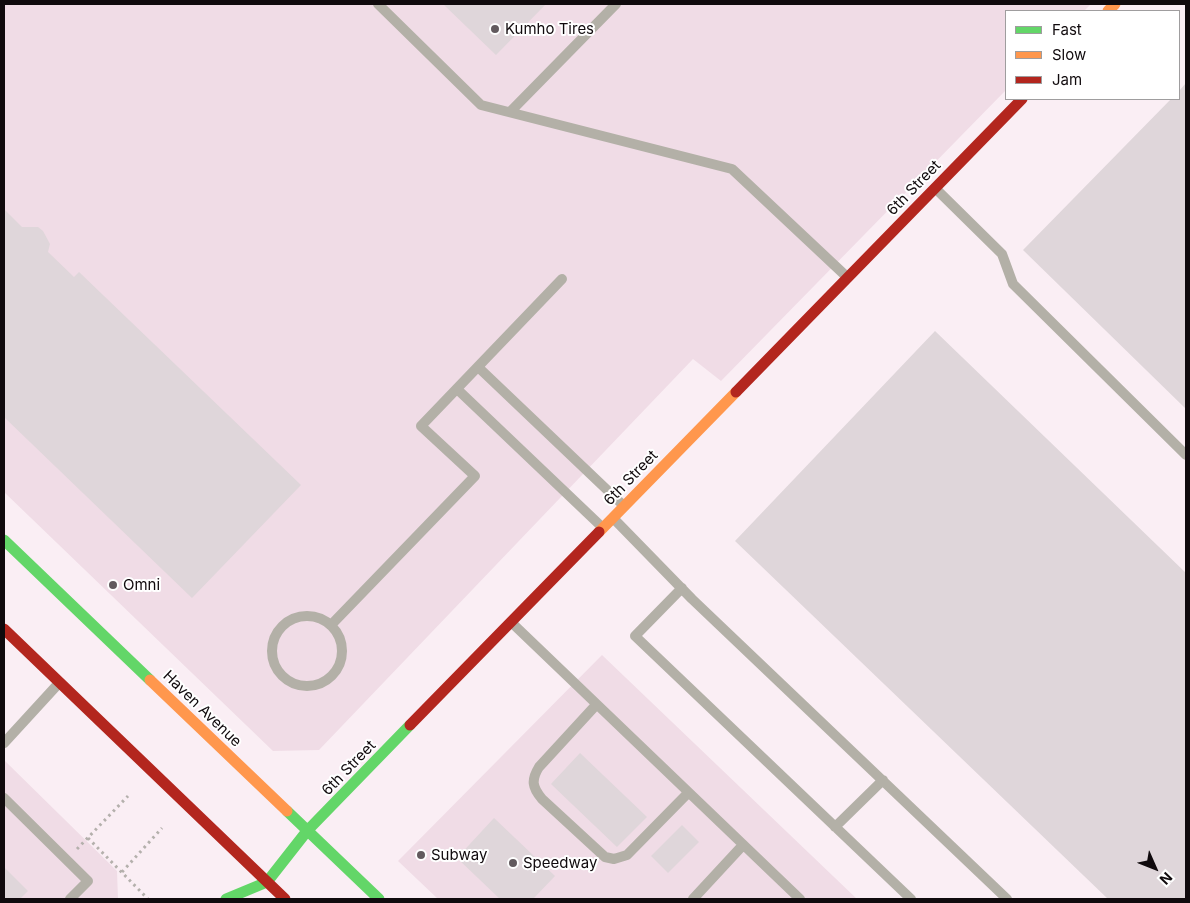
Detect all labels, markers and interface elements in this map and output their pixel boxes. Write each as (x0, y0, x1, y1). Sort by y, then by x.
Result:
legend (1005, 10, 1180, 100)
place label: Kumho Tires (505, 20, 594, 38)
text: Fast (1052, 20, 1082, 39)
marker: Kumho Tires (489, 23, 501, 35)
text: Slow (1052, 45, 1086, 64)
text: Jam (1052, 70, 1082, 89)
street label: 6th Street (883, 157, 945, 219)
street label: 6th Street (600, 447, 662, 509)
place label: Omni (123, 576, 160, 594)
marker: Omni (107, 579, 119, 591)
street label: Haven Avenue (159, 667, 245, 751)
street label: 6th Street (318, 737, 380, 799)
north arrow (1130, 843, 1180, 893)
place label: Subway (431, 846, 487, 864)
marker: Subway (415, 849, 427, 861)
place label: Speedway (523, 854, 597, 872)
marker: Speedway (507, 857, 519, 869)
text: N (1156, 869, 1176, 889)

